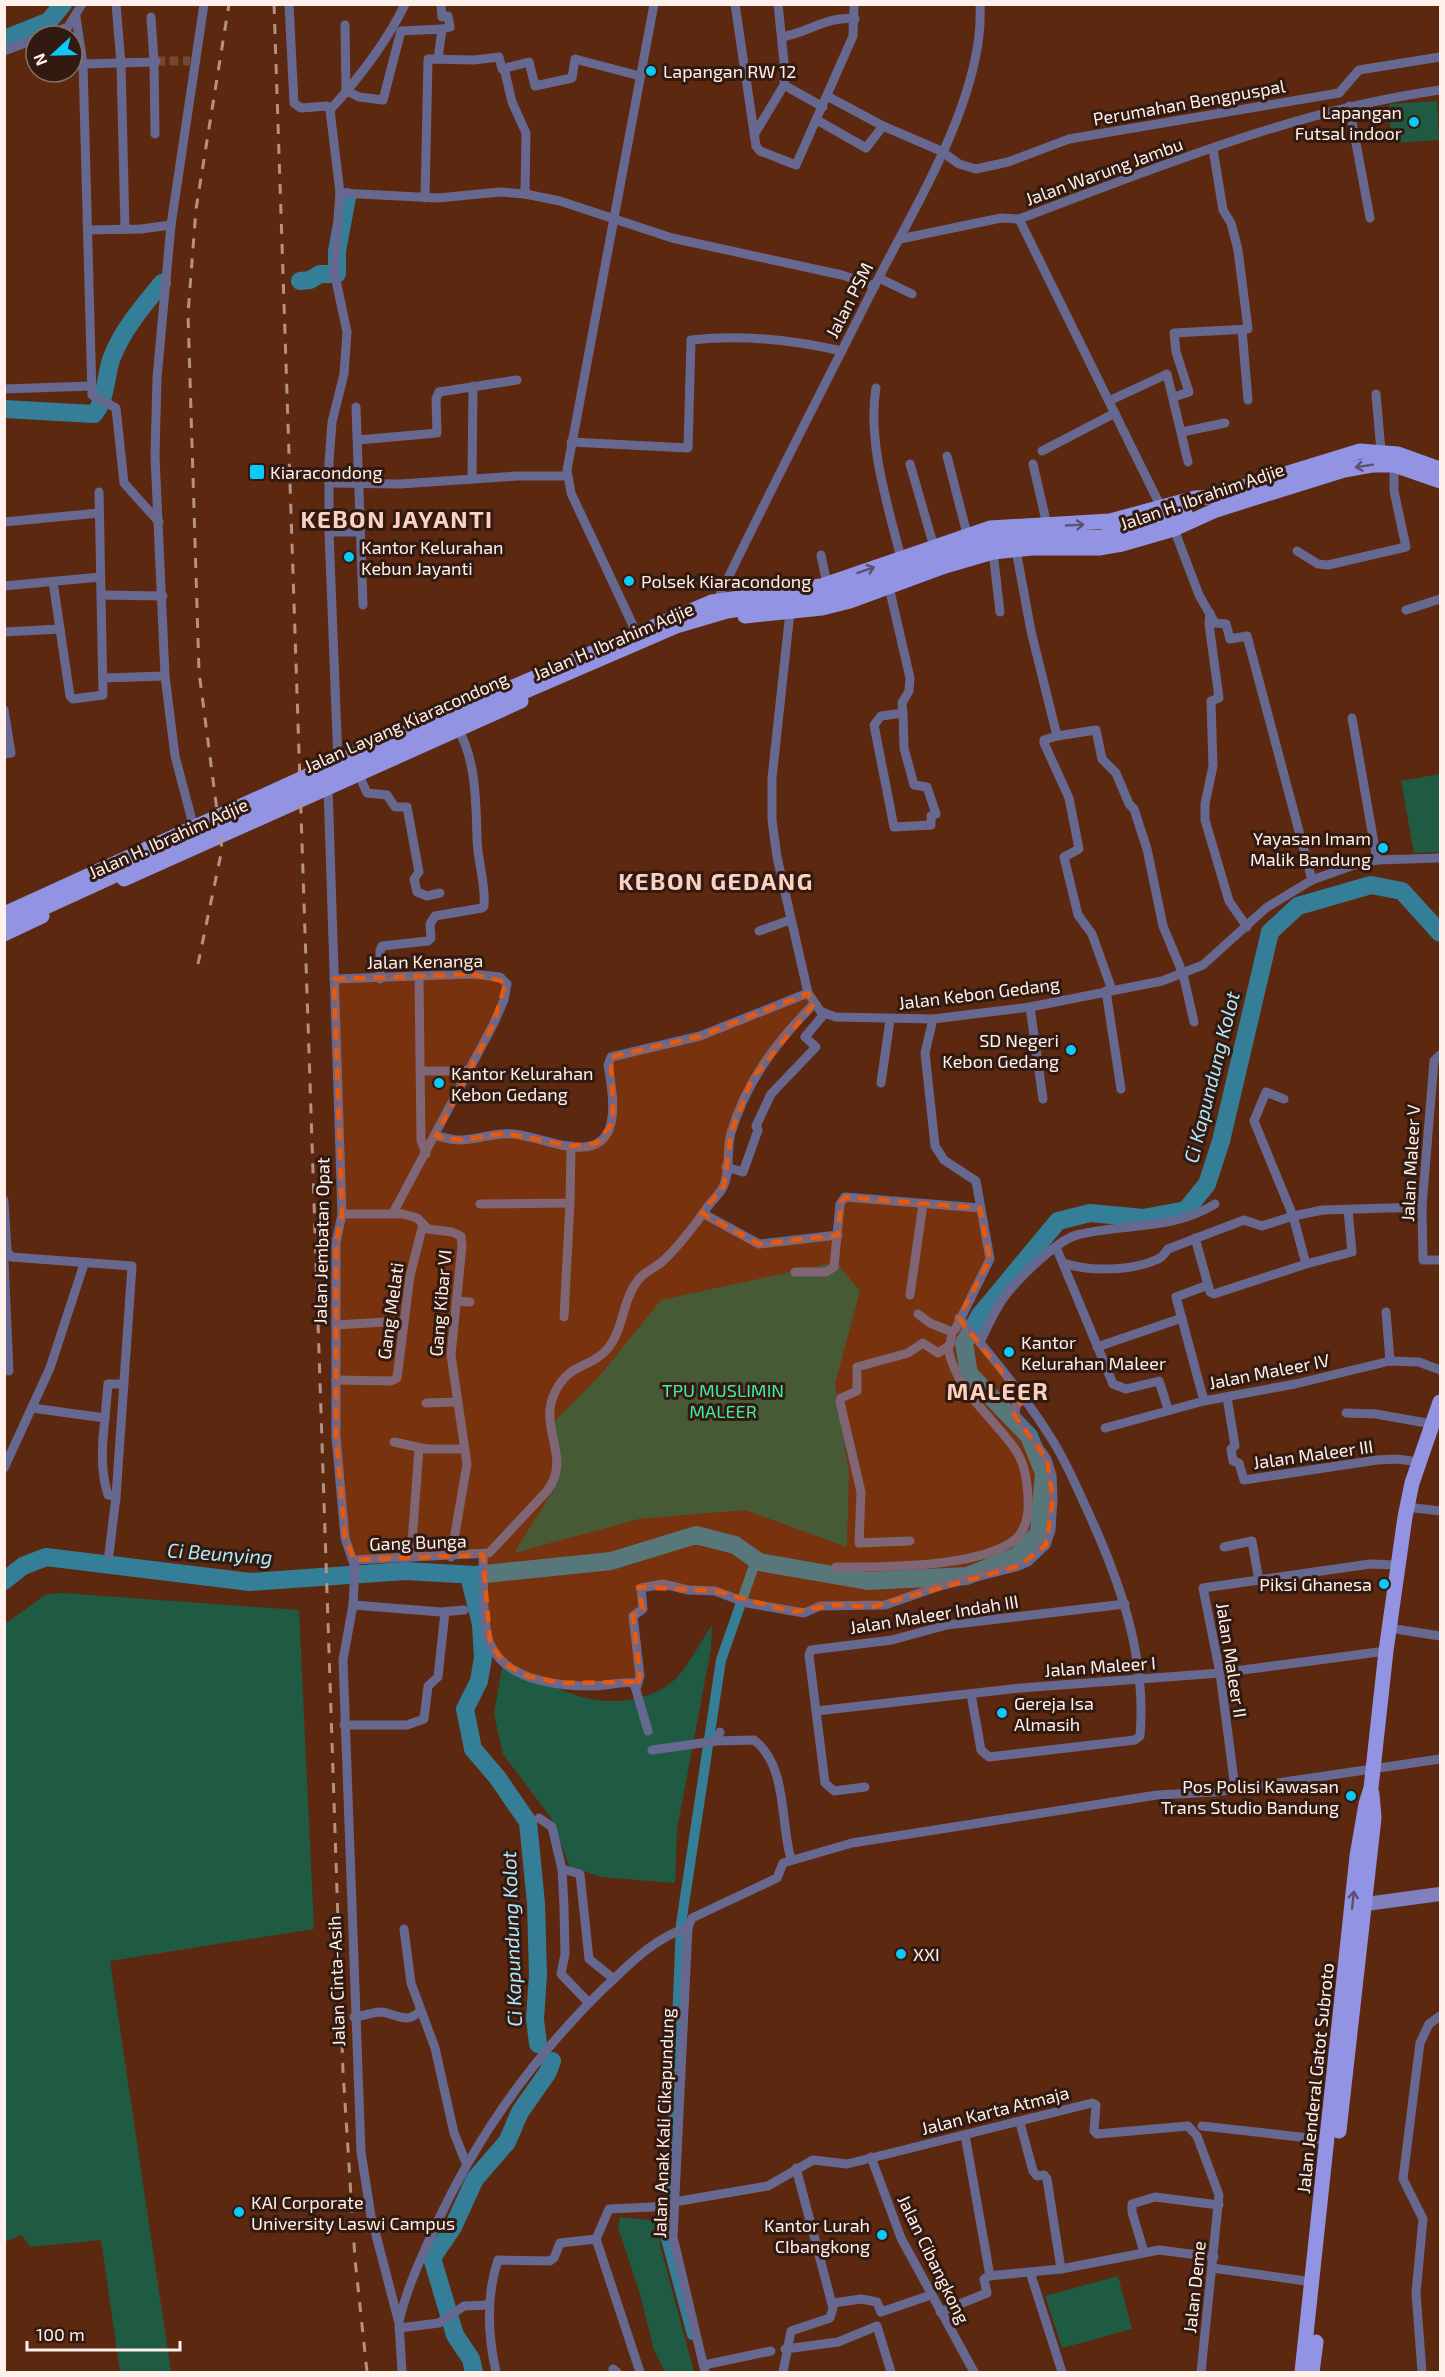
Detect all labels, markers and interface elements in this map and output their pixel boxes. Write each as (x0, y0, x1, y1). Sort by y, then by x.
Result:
north arrow (24, 24, 84, 84)
text: N (29, 51, 51, 69)
place label: Lapangan RW 12 (663, 60, 796, 82)
marker: Lapangan RW 12 (644, 64, 658, 78)
street label: Perumahan Bengpuspal (1091, 74, 1288, 130)
place label: Lapangan Futsal indoor (1295, 101, 1402, 144)
marker: Lapangan Futsal indoor (1407, 115, 1421, 129)
street label: Jalan Warung Jambu (1022, 132, 1186, 210)
street label: Jalan PSM (821, 258, 877, 342)
street label: Jalan H. Ibrahim Adjie (1117, 458, 1287, 534)
place label: Kiaracondong (270, 461, 382, 483)
one-way arrow (1354, 461, 1374, 472)
marker: Kiaracondong (248, 463, 266, 481)
district label: KEBON JAYANTI (300, 504, 494, 533)
one-way arrow (1064, 519, 1084, 530)
place label: Kantor Kelurahan Kebun Jayanti (361, 536, 504, 579)
marker: Kantor Kelurahan Kebun Jayanti (342, 550, 356, 564)
one-way arrow (856, 564, 875, 575)
place label: Polsek Kiaracondong (641, 570, 811, 592)
marker: Polsek Kiaracondong (622, 574, 636, 588)
street label: Jalan H. Ibrahim Adjie (529, 597, 697, 685)
street label: Jalan Layang Kiaracondong (301, 667, 511, 777)
street label: Jalan H. Ibrahim Adjie (85, 793, 251, 883)
place label: Yayasan Imam Malik Bandung (1250, 827, 1371, 870)
marker: Yayasan Imam Malik Bandung (1376, 841, 1390, 855)
district label: KEBON GEDANG (618, 866, 814, 895)
street label: Jalan Kenanga (367, 949, 483, 973)
street label: Jalan Kebon Gedang (897, 972, 1061, 1014)
water label: Ci Kapundung Kolot (1178, 988, 1244, 1165)
place label: SD Negeri Kebon Gedang (942, 1029, 1059, 1072)
marker: SD Negeri Kebon Gedang (1064, 1043, 1078, 1057)
place label: Kantor Kelurahan Kebon Gedang (451, 1062, 594, 1105)
marker: Kantor Kelurahan Kebon Gedang (432, 1076, 446, 1090)
street label: Jalan Maleer V (1396, 1104, 1424, 1222)
street label: Jalan Jembatan Opat (309, 1157, 333, 1325)
street label: Gang Kibar VI (424, 1249, 456, 1357)
street label: Gang Melati (372, 1261, 408, 1361)
place label: Kantor Kelurahan Maleer (1021, 1331, 1166, 1374)
marker: Kantor Kelurahan Maleer (1002, 1345, 1016, 1359)
street label: Jalan Maleer IV (1207, 1349, 1331, 1393)
district label: MALEER (947, 1376, 1049, 1405)
park label: TPU MUSLIMIN MALEER (662, 1379, 784, 1422)
street label: Jalan Maleer III (1252, 1435, 1374, 1473)
street label: Gang Bunga (369, 1529, 467, 1555)
water label: Ci Beunying (166, 1537, 273, 1570)
place label: Piksi Ghanesa (1259, 1573, 1372, 1595)
marker: Piksi Ghanesa (1377, 1577, 1391, 1591)
street label: Jalan Maleer Indah III (848, 1590, 1020, 1638)
street label: Jalan Maleer II (1212, 1601, 1252, 1719)
street label: Jalan Maleer I (1044, 1651, 1156, 1681)
place label: Gereja Isa Almasih (1014, 1692, 1094, 1735)
marker: Gereja Isa Almasih (995, 1706, 1009, 1720)
place label: Pos Polisi Kawasan Trans Studio Bandung (1161, 1775, 1339, 1818)
marker: Pos Polisi Kawasan Trans Studio Bandung (1344, 1789, 1358, 1803)
water label: Ci Kapundung Kolot (496, 1850, 526, 2027)
one-way arrow (1348, 1890, 1359, 1910)
street label: Jalan Cinta-Asih (323, 1915, 349, 2047)
place label: XXI (913, 1943, 940, 1965)
marker: XXI (894, 1947, 908, 1961)
street label: Jalan Jenderal Gatot Subroto (1292, 1962, 1338, 2194)
street label: Jalan Anak Kali Cikapundung (648, 2008, 678, 2238)
street label: Jalan Karta Atmaja (919, 2081, 1071, 2139)
place label: KAI Corporate University Laswi Campus (251, 2191, 455, 2234)
street label: Jalan Cibangkong (893, 2191, 975, 2327)
marker: KAI Corporate University Laswi Campus (232, 2205, 246, 2219)
place label: Kantor Lurah CIbangkong (764, 2214, 870, 2257)
marker: Kantor Lurah CIbangkong (875, 2228, 889, 2242)
street label: Jalan Deme (1178, 2240, 1210, 2334)
scale bar (27, 2314, 180, 2352)
text: 100 m (36, 2323, 85, 2345)

